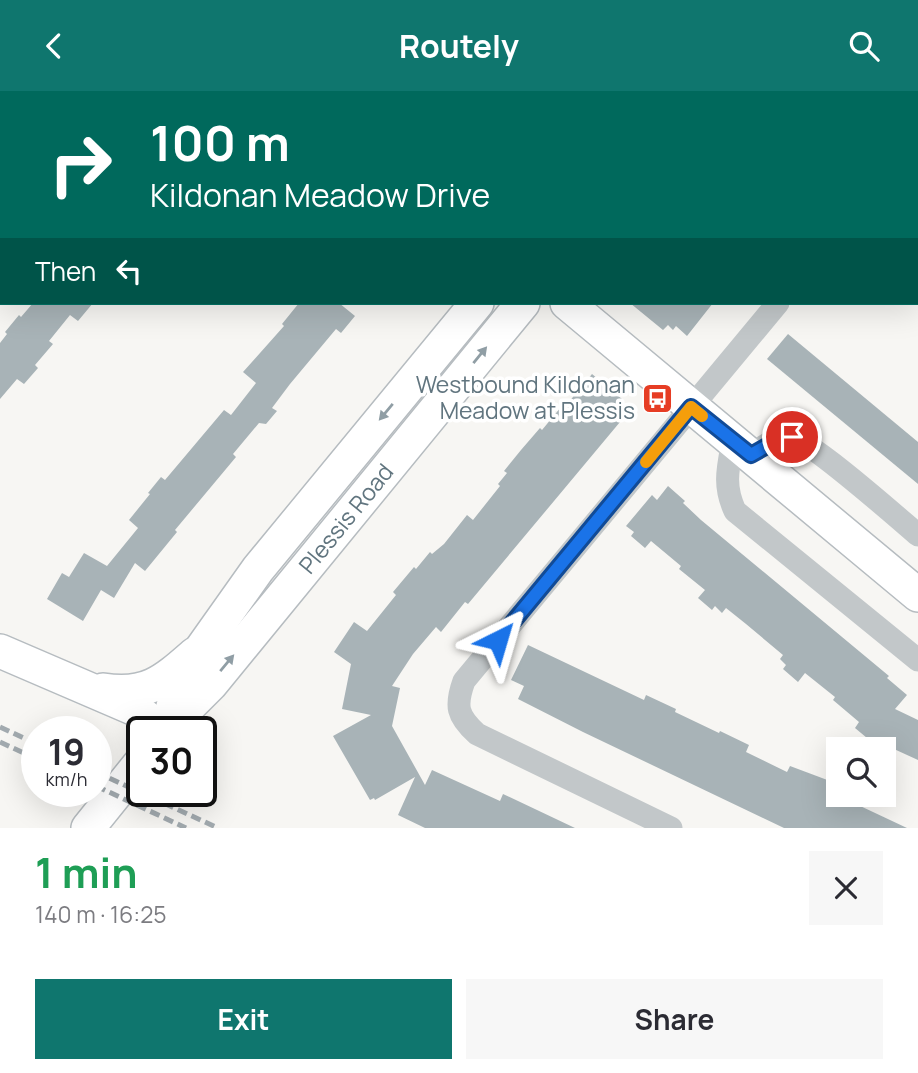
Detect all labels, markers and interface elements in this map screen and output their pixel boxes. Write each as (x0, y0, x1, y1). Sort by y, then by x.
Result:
text: Routely (399, 24, 519, 68)
icon: back (35, 27, 73, 65)
icon: search (845, 27, 883, 65)
text: 100 m (150, 109, 290, 176)
icon: right (35, 119, 126, 210)
text: Kildonan Meadow Drive (150, 173, 490, 217)
icon: left (110, 252, 148, 290)
text: Then (35, 253, 96, 289)
one-way arrow (473, 347, 488, 365)
place label: Westbound Kildonan Meadow at Plessis (416, 368, 635, 426)
bus stop icon: Westbound Kildonan Meadow at Plessis (641, 381, 675, 415)
one-way arrow (379, 403, 394, 421)
pin (762, 407, 822, 467)
icon: arrive (773, 418, 811, 456)
street label: Plessis Road (291, 456, 400, 580)
position arrow (461, 603, 535, 677)
one-way arrow (219, 655, 234, 672)
speed limit sign: 30 (126, 716, 217, 807)
text: 19 (48, 728, 85, 776)
map controls (826, 737, 896, 807)
button: search (826, 737, 896, 807)
text: km/h (46, 767, 87, 791)
text: 1 min (35, 843, 138, 901)
button: close (809, 851, 883, 925)
text: 140 m · 16:25 (35, 898, 167, 930)
button: Exit (35, 979, 452, 1059)
button: Share (466, 979, 883, 1059)

